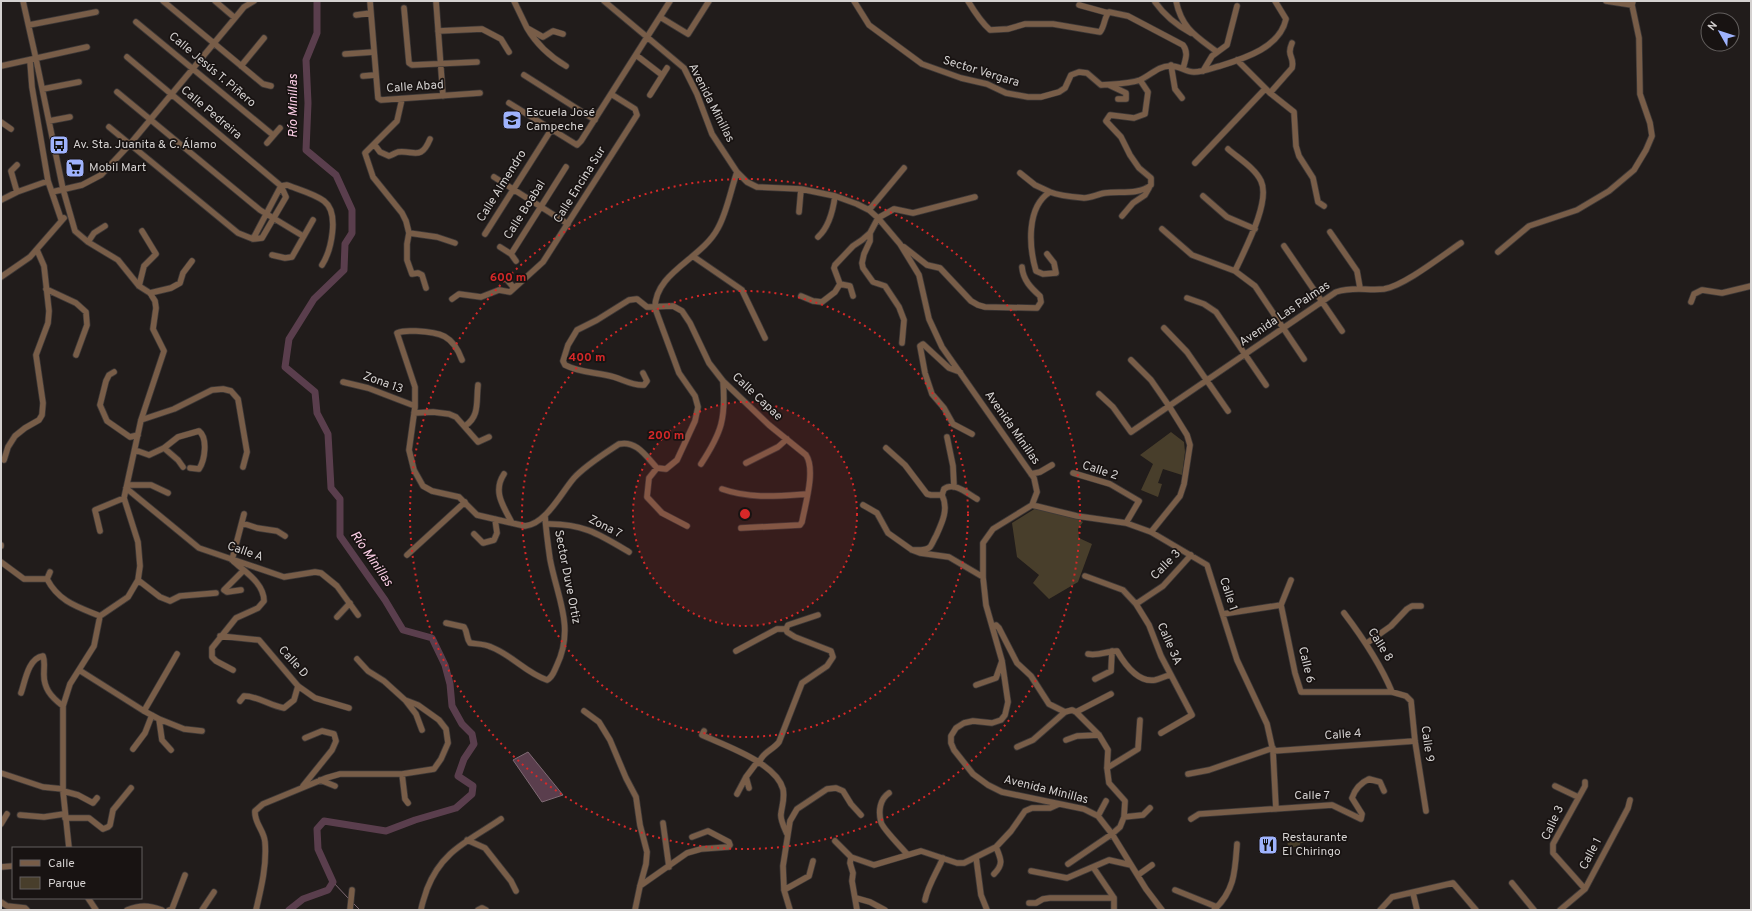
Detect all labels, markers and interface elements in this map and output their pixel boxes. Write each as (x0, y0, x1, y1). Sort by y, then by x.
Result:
north arrow (1700, 12, 1740, 52)
text: N (1705, 19, 1721, 34)
street label: Calle Jesús T. Piñero (165, 29, 259, 111)
street label: Sector Vergara (941, 53, 1021, 91)
street label: Avenida Minillas (684, 61, 738, 145)
water label: Río Minillas (286, 74, 302, 138)
street label: Calle Abad (386, 77, 444, 97)
street label: Calle Pedreira (177, 83, 245, 143)
place label: Escuela José Campeche (526, 105, 595, 135)
school or university icon: Escuela José Campeche (501, 109, 523, 131)
bus stop icon: Av. Sta. Juanita & C. Álamo (48, 134, 70, 156)
place label: Av. Sta. Juanita & C. Álamo (73, 137, 217, 153)
street label: Calle Encina Sur (550, 143, 610, 226)
street label: Calle Almendro (473, 147, 531, 225)
supermarket icon: Mobil Mart (64, 157, 86, 179)
place label: Mobil Mart (89, 160, 146, 176)
street label: Calle Boabal (500, 177, 550, 243)
text: 600 m (490, 270, 526, 286)
street label: Avenida Las Palmas (1236, 278, 1334, 350)
text: 400 m (568, 350, 606, 366)
street label: Zona 13 (361, 368, 405, 398)
street label: Calle Capae (728, 369, 786, 425)
street label: Avenida Minillas (981, 388, 1043, 468)
text: 200 m (648, 428, 684, 444)
street label: Calle 2 (1080, 458, 1120, 484)
centre of rings (738, 507, 752, 521)
street label: Zona 7 (585, 512, 625, 542)
water label: Río Minillas (346, 528, 396, 590)
street label: Sector Duve Ortiz (550, 529, 584, 625)
street label: Calle A (225, 538, 265, 566)
street label: Calle 3 (1147, 546, 1185, 584)
street label: Calle 1 (1215, 575, 1241, 613)
street label: Calle 3A (1153, 620, 1185, 668)
street label: Calle 8 (1363, 625, 1397, 665)
street label: Calle D (274, 643, 312, 681)
street label: Calle 6 (1294, 645, 1318, 685)
street label: Calle 9 (1417, 725, 1437, 763)
street label: Calle 4 (1324, 726, 1362, 744)
street label: Avenida Minillas (1002, 772, 1090, 808)
street label: Calle 7 (1294, 788, 1330, 804)
street label: Calle 3 (1538, 803, 1568, 843)
place label: Restaurante El Chiringo (1282, 830, 1347, 860)
restaurant icon: Restaurante El Chiringo (1257, 834, 1279, 856)
street label: Calle 1 (1576, 835, 1606, 873)
legend (12, 847, 142, 899)
text: Calle (48, 856, 75, 872)
text: Parque (48, 876, 86, 892)

